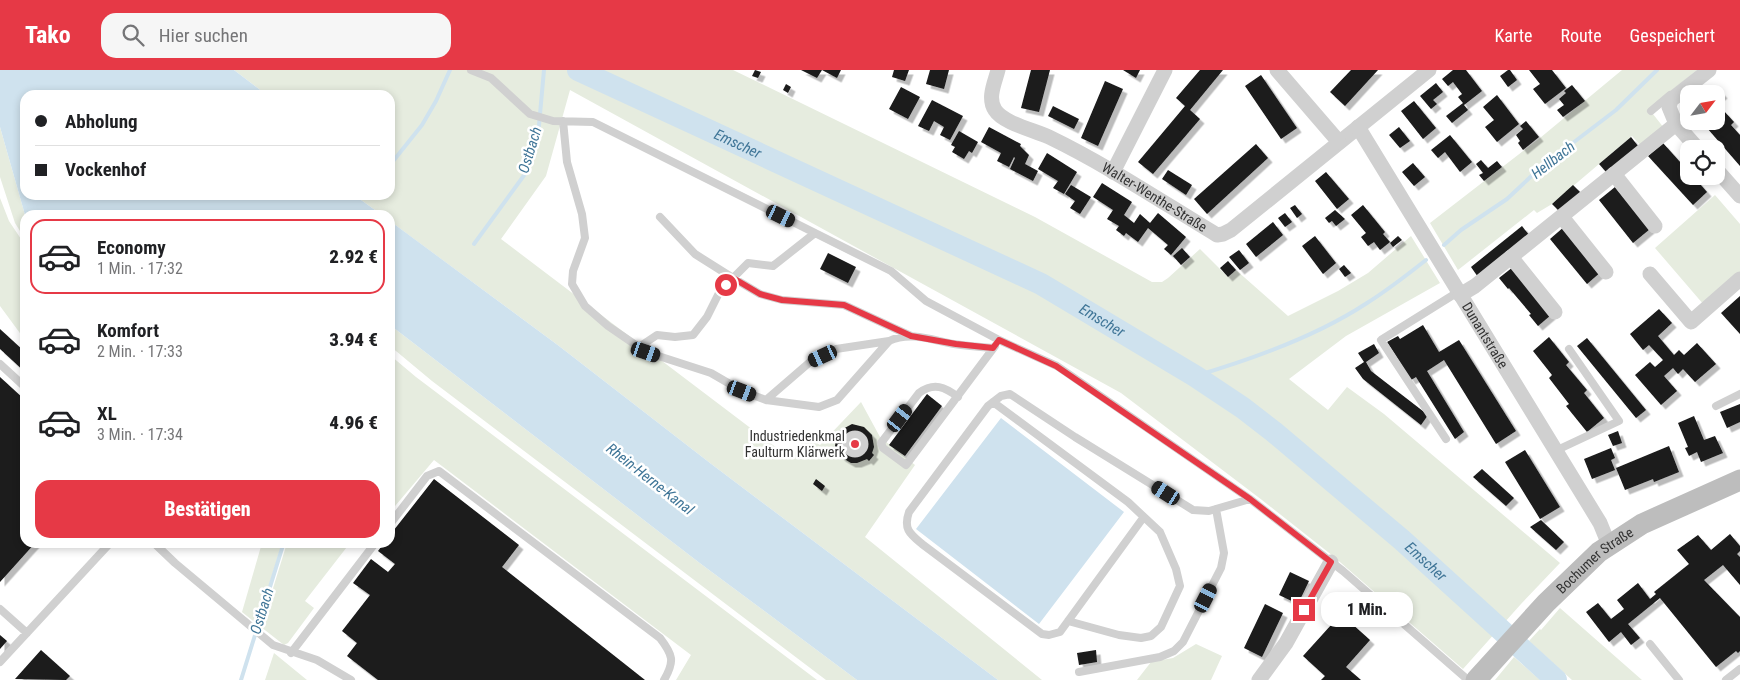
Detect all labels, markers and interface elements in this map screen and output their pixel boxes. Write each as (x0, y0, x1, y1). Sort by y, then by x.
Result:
search box (101, 13, 451, 58)
text: Tako (25, 21, 71, 49)
icon: search (119, 21, 147, 49)
text: Hier suchen (159, 24, 248, 47)
text: Karte (1494, 25, 1533, 46)
text: Route (1561, 25, 1602, 46)
text: Gespeichert (1630, 25, 1715, 46)
north arrow (1680, 85, 1725, 130)
map controls (1680, 85, 1725, 185)
text: Abholung (65, 110, 138, 133)
water label: Ostbach (514, 125, 546, 175)
water label: Emscher (711, 125, 765, 163)
water label: Hellbach (1528, 137, 1578, 183)
button: locate (1680, 140, 1725, 185)
text: Vockenhof (65, 158, 146, 181)
street label: Walter-Wenthe-Straße (1099, 159, 1210, 235)
car (764, 203, 797, 229)
icon: car (37, 234, 82, 279)
text: Economy (97, 236, 166, 259)
text: 2.92 € (329, 245, 378, 268)
text: 1 Min. · 17:32 (97, 259, 183, 278)
route start (715, 274, 737, 296)
street label: Dunantstraße (1459, 299, 1512, 371)
water label: Emscher (1076, 300, 1128, 341)
icon: car (37, 317, 82, 362)
text: Komfort (97, 319, 159, 342)
text: 3.94 € (329, 328, 378, 351)
car (629, 340, 662, 364)
text: 2 Min. · 17:33 (97, 342, 183, 361)
car (806, 343, 839, 369)
car (725, 379, 758, 403)
icon: car (37, 400, 82, 445)
text: XL (97, 402, 117, 425)
car (884, 402, 915, 434)
text: 4.96 € (329, 411, 378, 434)
text: 3 Min. · 17:34 (97, 425, 183, 444)
place label: Industriedenkmal Faulturm Klärwerk (745, 428, 846, 460)
marker: Industriedenkmal Faulturm Klärwerk (849, 438, 861, 450)
water label: Rhein-Herne-Kanal (603, 439, 698, 519)
car (1149, 479, 1182, 507)
button: Bestätigen (35, 480, 380, 538)
street label: Bochumer Straße (1553, 524, 1636, 597)
water label: Emscher (1401, 538, 1451, 585)
car (1192, 581, 1219, 615)
water label: Ostbach (246, 586, 278, 636)
callout: 1 Min. (1322, 592, 1414, 628)
route end (1293, 599, 1315, 621)
text: 1 Min. (1347, 600, 1387, 619)

